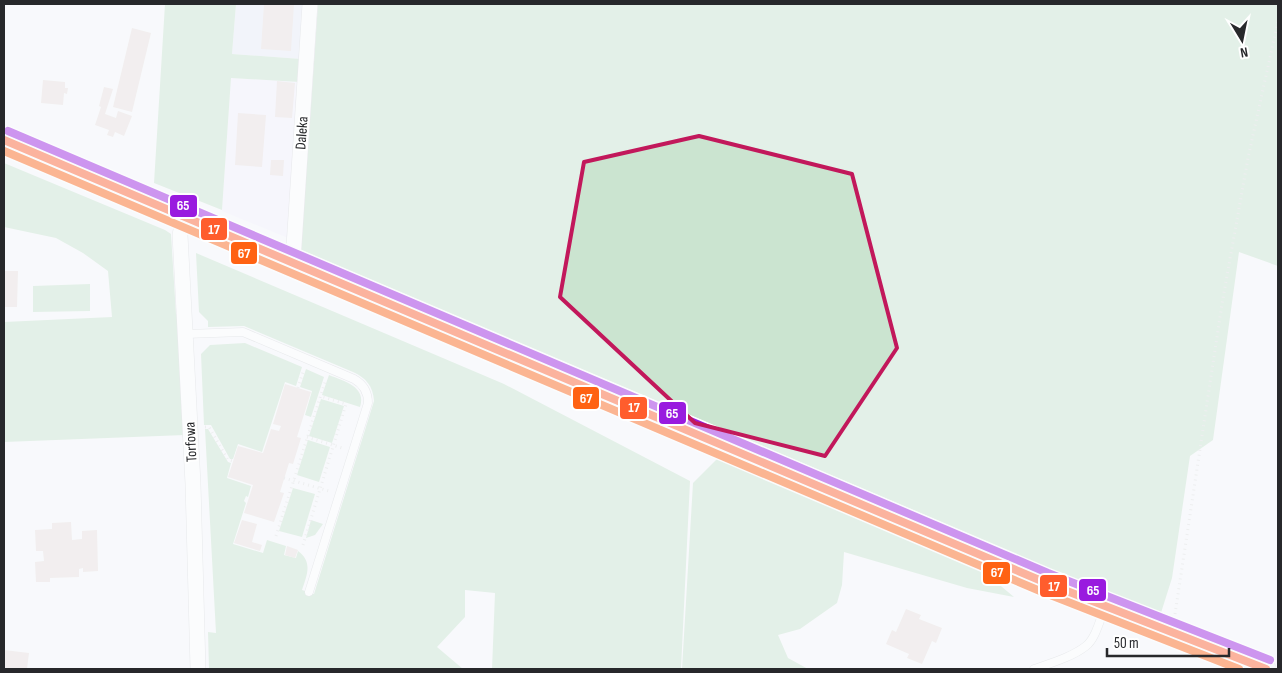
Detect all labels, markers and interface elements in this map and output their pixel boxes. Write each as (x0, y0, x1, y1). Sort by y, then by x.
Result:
north arrow (1217, 15, 1267, 65)
text: N (1239, 43, 1249, 61)
street label: Daleka (291, 115, 313, 150)
line badge: 65 (169, 194, 198, 218)
text: 65 (177, 197, 189, 214)
line badge: 17 (200, 217, 228, 241)
text: 17 (208, 221, 221, 238)
line badge: 67 (230, 241, 258, 265)
text: 67 (238, 245, 251, 262)
line badge: 67 (572, 386, 600, 410)
text: 67 (580, 390, 593, 407)
line badge: 17 (619, 396, 648, 420)
text: 17 (628, 399, 641, 416)
line badge: 65 (658, 401, 687, 425)
text: 65 (666, 405, 678, 422)
street label: Torfowa (180, 421, 202, 462)
line badge: 67 (982, 561, 1011, 585)
text: 67 (991, 564, 1004, 581)
line badge: 17 (1039, 574, 1068, 598)
text: 17 (1048, 578, 1061, 595)
line badge: 65 (1078, 578, 1107, 602)
text: 65 (1087, 582, 1099, 599)
scale bar (1107, 626, 1230, 658)
text: 50 m (1114, 634, 1139, 653)

